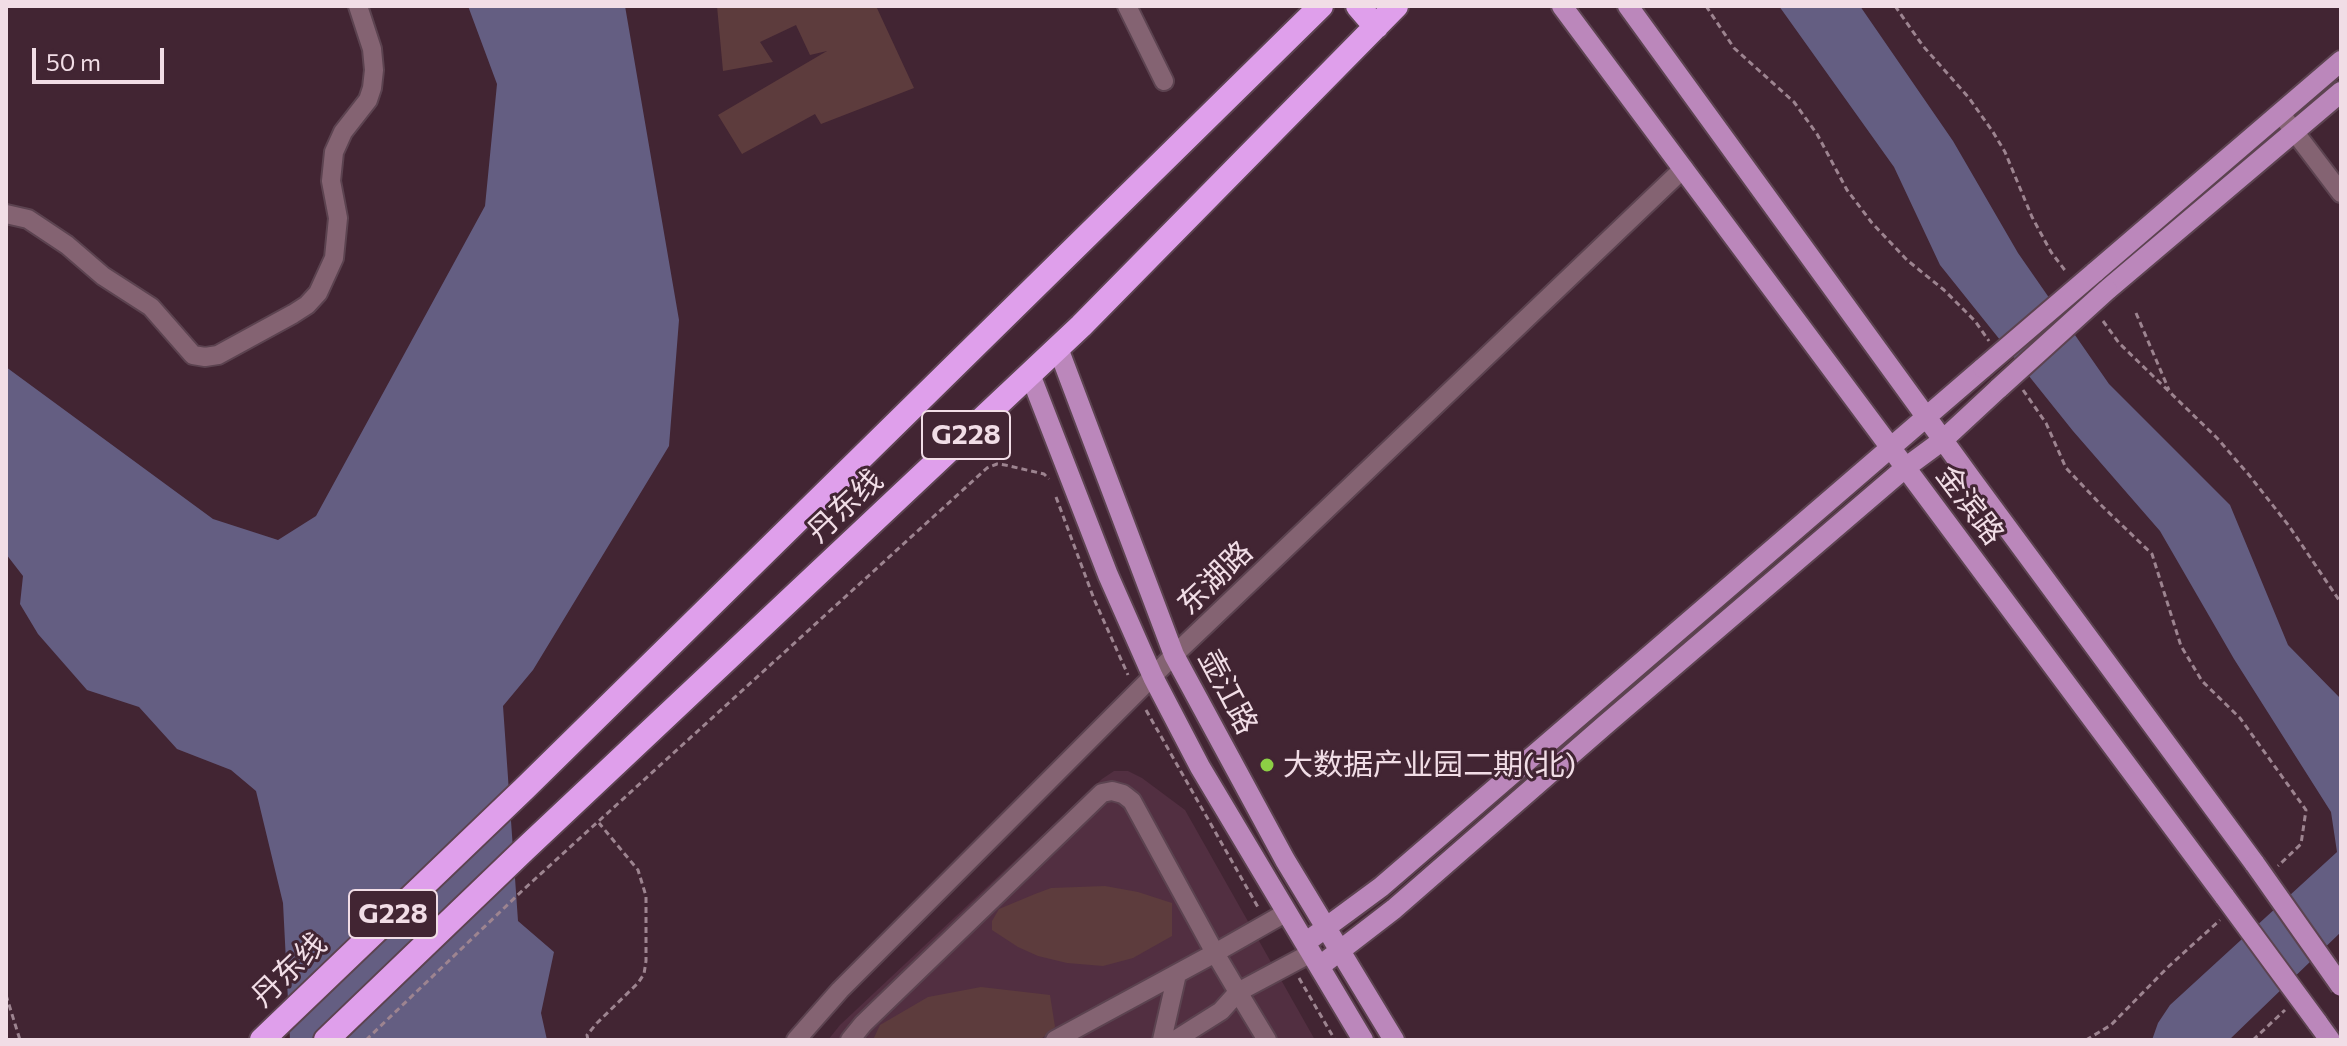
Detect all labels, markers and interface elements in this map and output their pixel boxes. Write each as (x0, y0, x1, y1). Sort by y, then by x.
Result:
scale bar (36, 32, 168, 82)
text: 50 m (46, 47, 101, 76)
road number: G228 (922, 411, 1010, 459)
street label: 金滨路 (1929, 458, 2011, 552)
street label: 丹东线 (800, 462, 890, 550)
street label: 东湖路 (1170, 534, 1260, 622)
street label: 壶江路 (1191, 644, 1265, 740)
place label: 大数据产业园二期(北) (1283, 747, 1576, 783)
marker: 大数据产业园二期(北) (1258, 756, 1276, 774)
road number: G228 (349, 890, 437, 938)
street label: 丹东线 (244, 926, 334, 1014)

